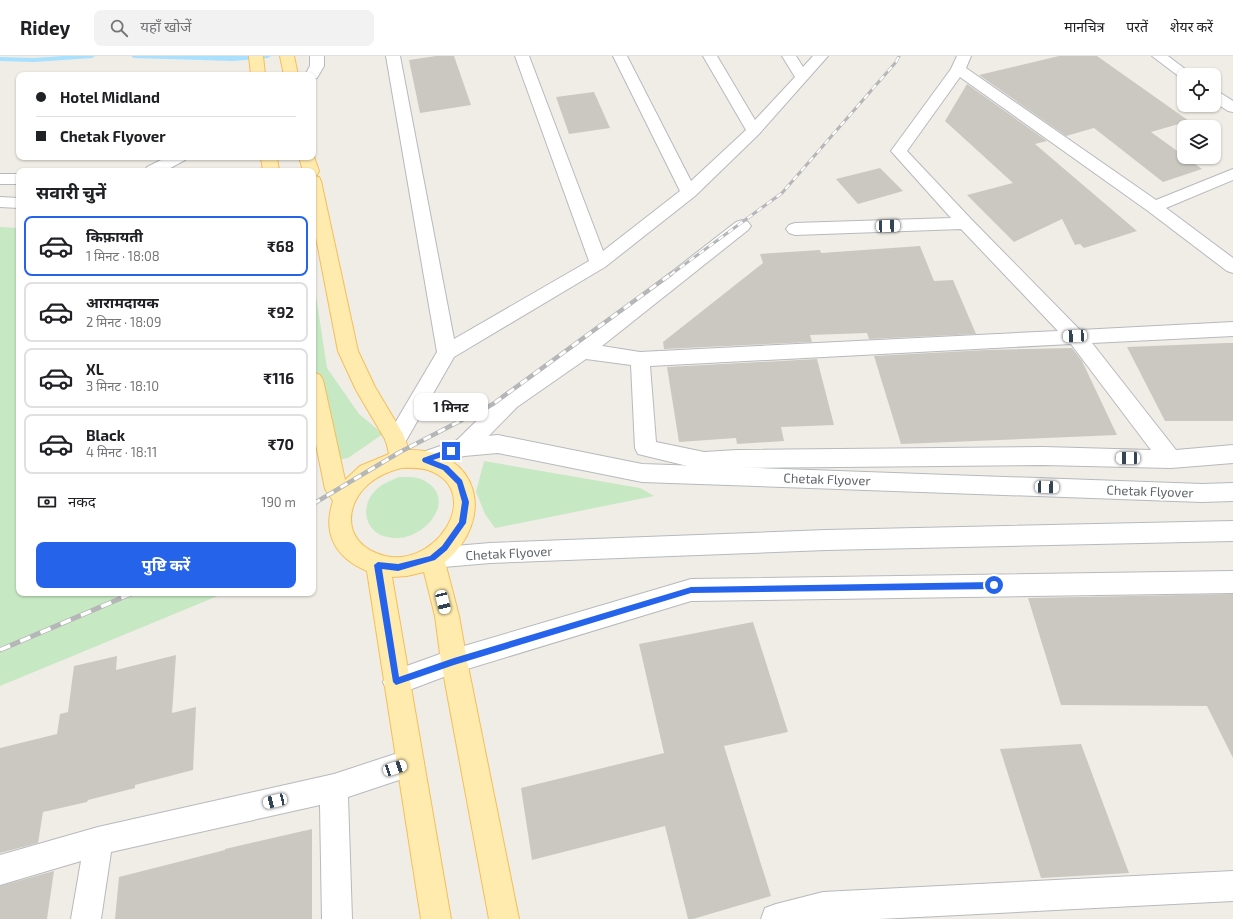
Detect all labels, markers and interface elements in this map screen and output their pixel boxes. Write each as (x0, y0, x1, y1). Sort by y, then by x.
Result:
search box (94, 10, 374, 46)
text: Ridey (20, 16, 70, 39)
icon: search (108, 17, 130, 39)
text: यहाँ खोजें (140, 17, 191, 35)
text: मानचित्र (1064, 18, 1104, 35)
text: परतें (1126, 18, 1148, 35)
text: शेयर करें (1170, 18, 1213, 35)
map controls (1177, 68, 1221, 164)
button: locate (1177, 68, 1221, 112)
text: Hotel Midland (60, 88, 160, 106)
button: layers (1177, 120, 1221, 164)
text: Chetak Flyover (60, 127, 166, 145)
text: सवारी चुनें (36, 181, 106, 203)
car (876, 220, 900, 232)
text: किफ़ायती (86, 227, 143, 245)
icon: car (38, 228, 74, 264)
text: ₹68 (267, 237, 294, 255)
text: 1 मिनट · 18:08 (86, 248, 160, 264)
text: आरामदायक (86, 293, 159, 311)
icon: car (38, 294, 74, 330)
text: ₹92 (268, 303, 294, 321)
text: 2 मिनट · 18:09 (86, 314, 161, 330)
car (1063, 329, 1087, 343)
icon: car (38, 360, 74, 396)
text: XL (86, 360, 104, 378)
text: ₹116 (263, 369, 294, 387)
text: 3 मिनट · 18:10 (86, 378, 159, 394)
callout: 1 मिनट (414, 393, 488, 421)
text: 1 मिनट (433, 399, 469, 415)
icon: car (38, 426, 74, 462)
text: Black (86, 426, 125, 444)
text: ₹70 (268, 435, 294, 453)
route end (442, 442, 460, 460)
text: 4 मिनट · 18:11 (86, 444, 157, 460)
car (1116, 452, 1140, 464)
street label: Chetak Flyover (783, 469, 871, 489)
car (1035, 481, 1059, 493)
street label: Chetak Flyover (1106, 481, 1194, 501)
icon: cash (36, 491, 58, 513)
text: नकद (68, 492, 96, 510)
text: 190 m (261, 494, 296, 510)
button: पुष्टि करें (36, 542, 296, 588)
street label: Chetak Flyover (465, 543, 553, 563)
route start (985, 576, 1003, 594)
car (434, 589, 452, 615)
car (382, 759, 408, 777)
car (262, 792, 288, 810)

